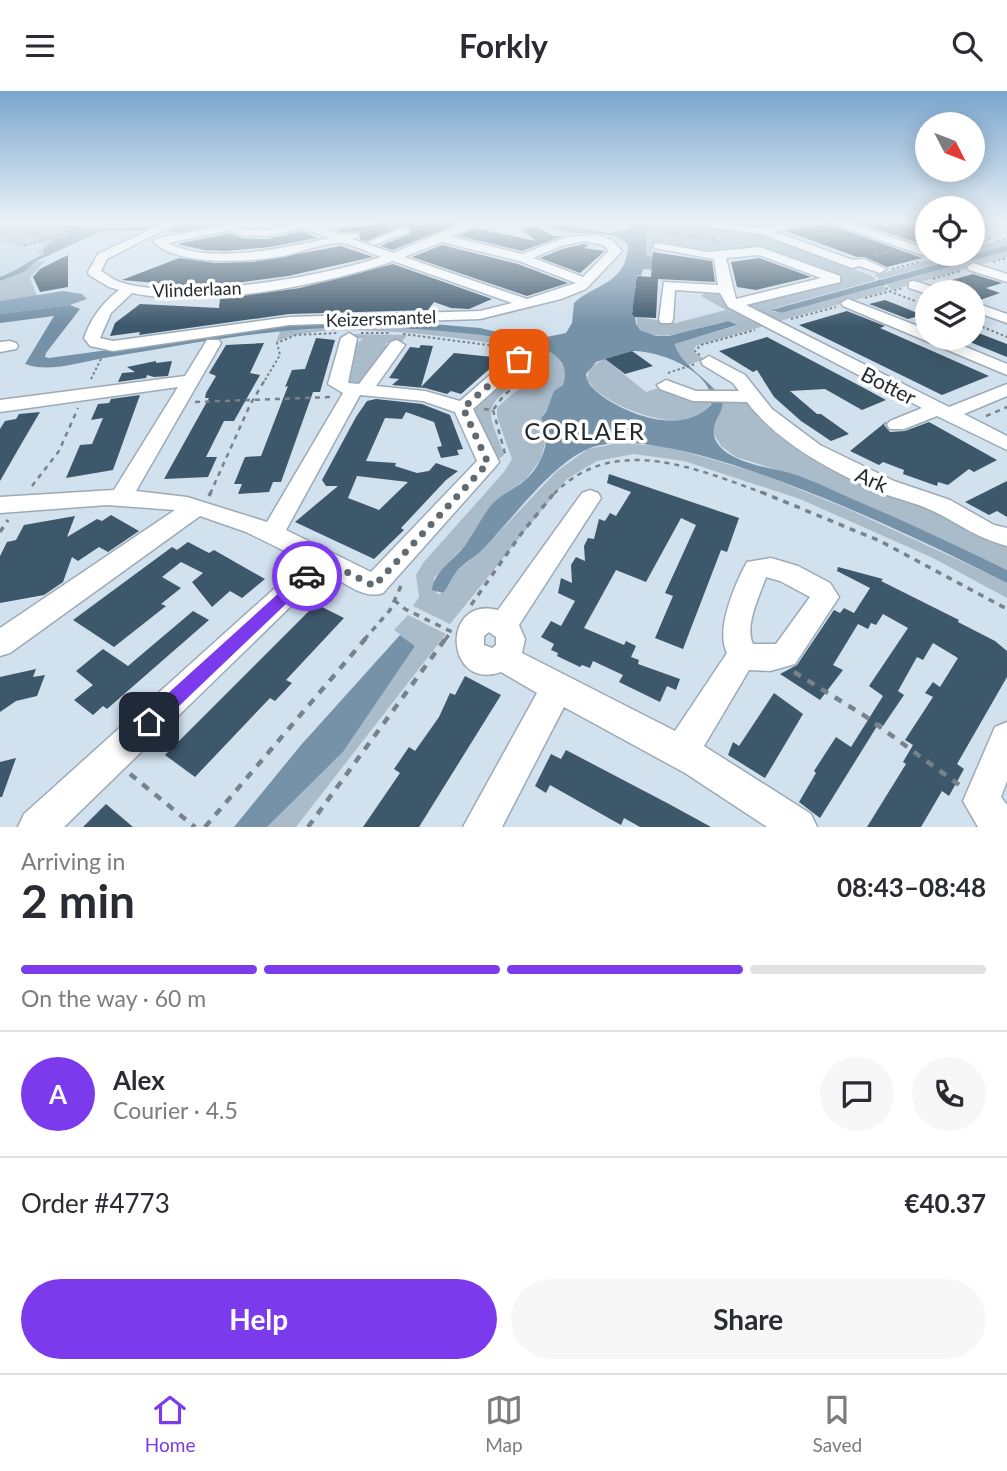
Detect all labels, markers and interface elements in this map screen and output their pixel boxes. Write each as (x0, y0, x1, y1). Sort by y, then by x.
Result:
text: Forkly (459, 26, 548, 65)
icon: menu (21, 27, 59, 65)
icon: search (948, 27, 986, 65)
north arrow (915, 112, 985, 182)
map controls (915, 112, 985, 350)
button: locate (915, 196, 985, 266)
street label: Vlinderlaan (152, 276, 242, 302)
button: layers (915, 280, 985, 350)
street label: Keizersmantel (325, 305, 437, 331)
pin (489, 329, 549, 389)
icon: bag (500, 340, 538, 378)
street label: Botter (857, 361, 921, 409)
district label: CORLAER (524, 416, 646, 445)
street label: Ark (852, 461, 892, 497)
courier (272, 541, 342, 611)
icon: car (288, 557, 326, 595)
pin (119, 692, 179, 752)
icon: home (130, 703, 168, 741)
text: Arriving in (21, 847, 125, 875)
text: 08:43–08:48 (837, 871, 986, 903)
text: 2 min (21, 873, 135, 928)
text: On the way · 60 m (21, 984, 206, 1012)
button: chat (820, 1057, 894, 1131)
button: phone (912, 1057, 986, 1131)
text: Alex (113, 1064, 165, 1096)
text: A (49, 1078, 67, 1110)
text: Courier · 4.5 (113, 1096, 238, 1124)
text: Order #4773 (21, 1187, 170, 1219)
text: €40.37 (904, 1187, 986, 1219)
button: Help (21, 1279, 497, 1359)
button: Share (511, 1279, 986, 1359)
tab: Home (145, 1391, 195, 1456)
tab: Map (485, 1391, 523, 1456)
tab: Saved (813, 1391, 862, 1456)

